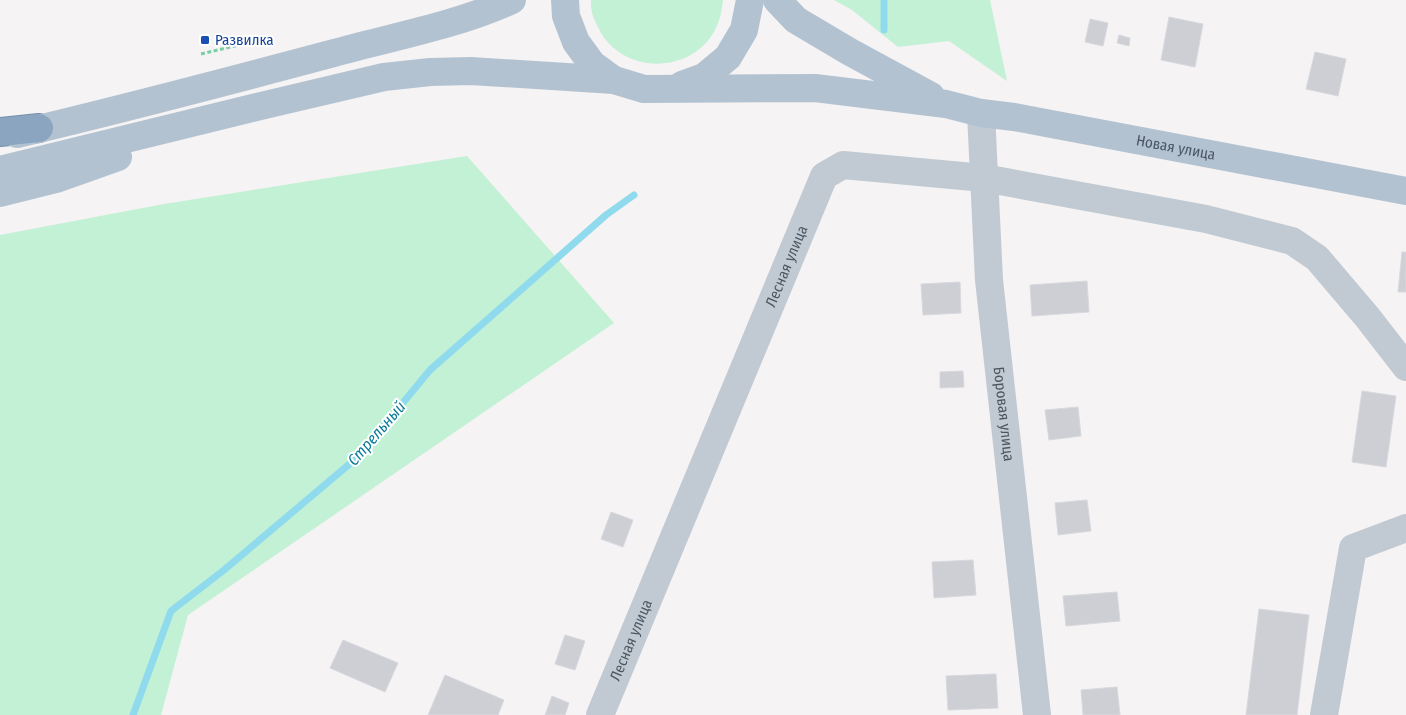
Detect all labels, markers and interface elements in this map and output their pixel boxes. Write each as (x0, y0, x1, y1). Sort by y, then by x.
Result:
place label: Развилка (215, 31, 274, 49)
marker: Развилка (199, 34, 211, 46)
street label: Новая улица (1135, 131, 1217, 164)
street label: Лесная улица (762, 223, 811, 310)
street label: Боровая улица (990, 366, 1018, 462)
water label: Стрельный (343, 397, 409, 469)
street label: Лесная улица (606, 597, 656, 684)

